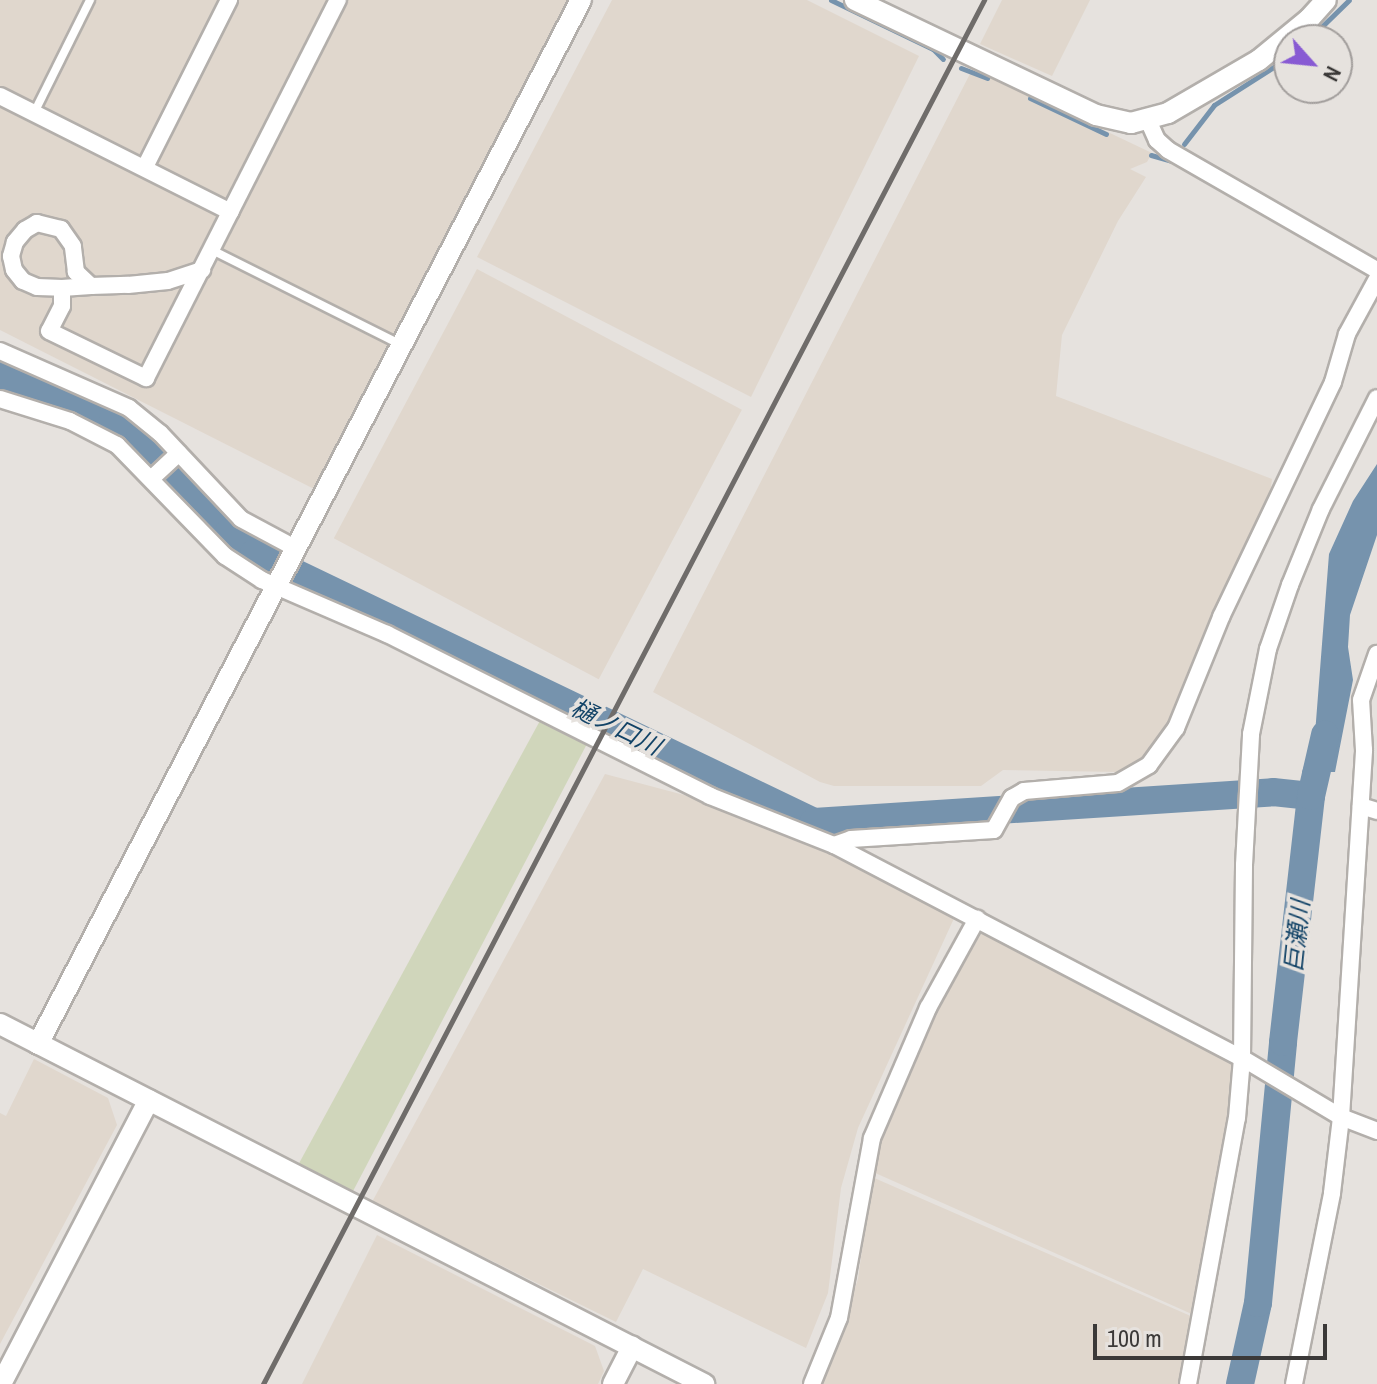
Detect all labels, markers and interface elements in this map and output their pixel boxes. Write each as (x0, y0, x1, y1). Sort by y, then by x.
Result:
north arrow (1273, 24, 1353, 104)
text: N (1316, 61, 1349, 87)
water label: 樋ノ口川 (567, 693, 665, 761)
water label: 巨瀬川 (1279, 899, 1315, 973)
scale bar (1097, 1308, 1331, 1358)
text: 100 m (1107, 1322, 1162, 1354)

